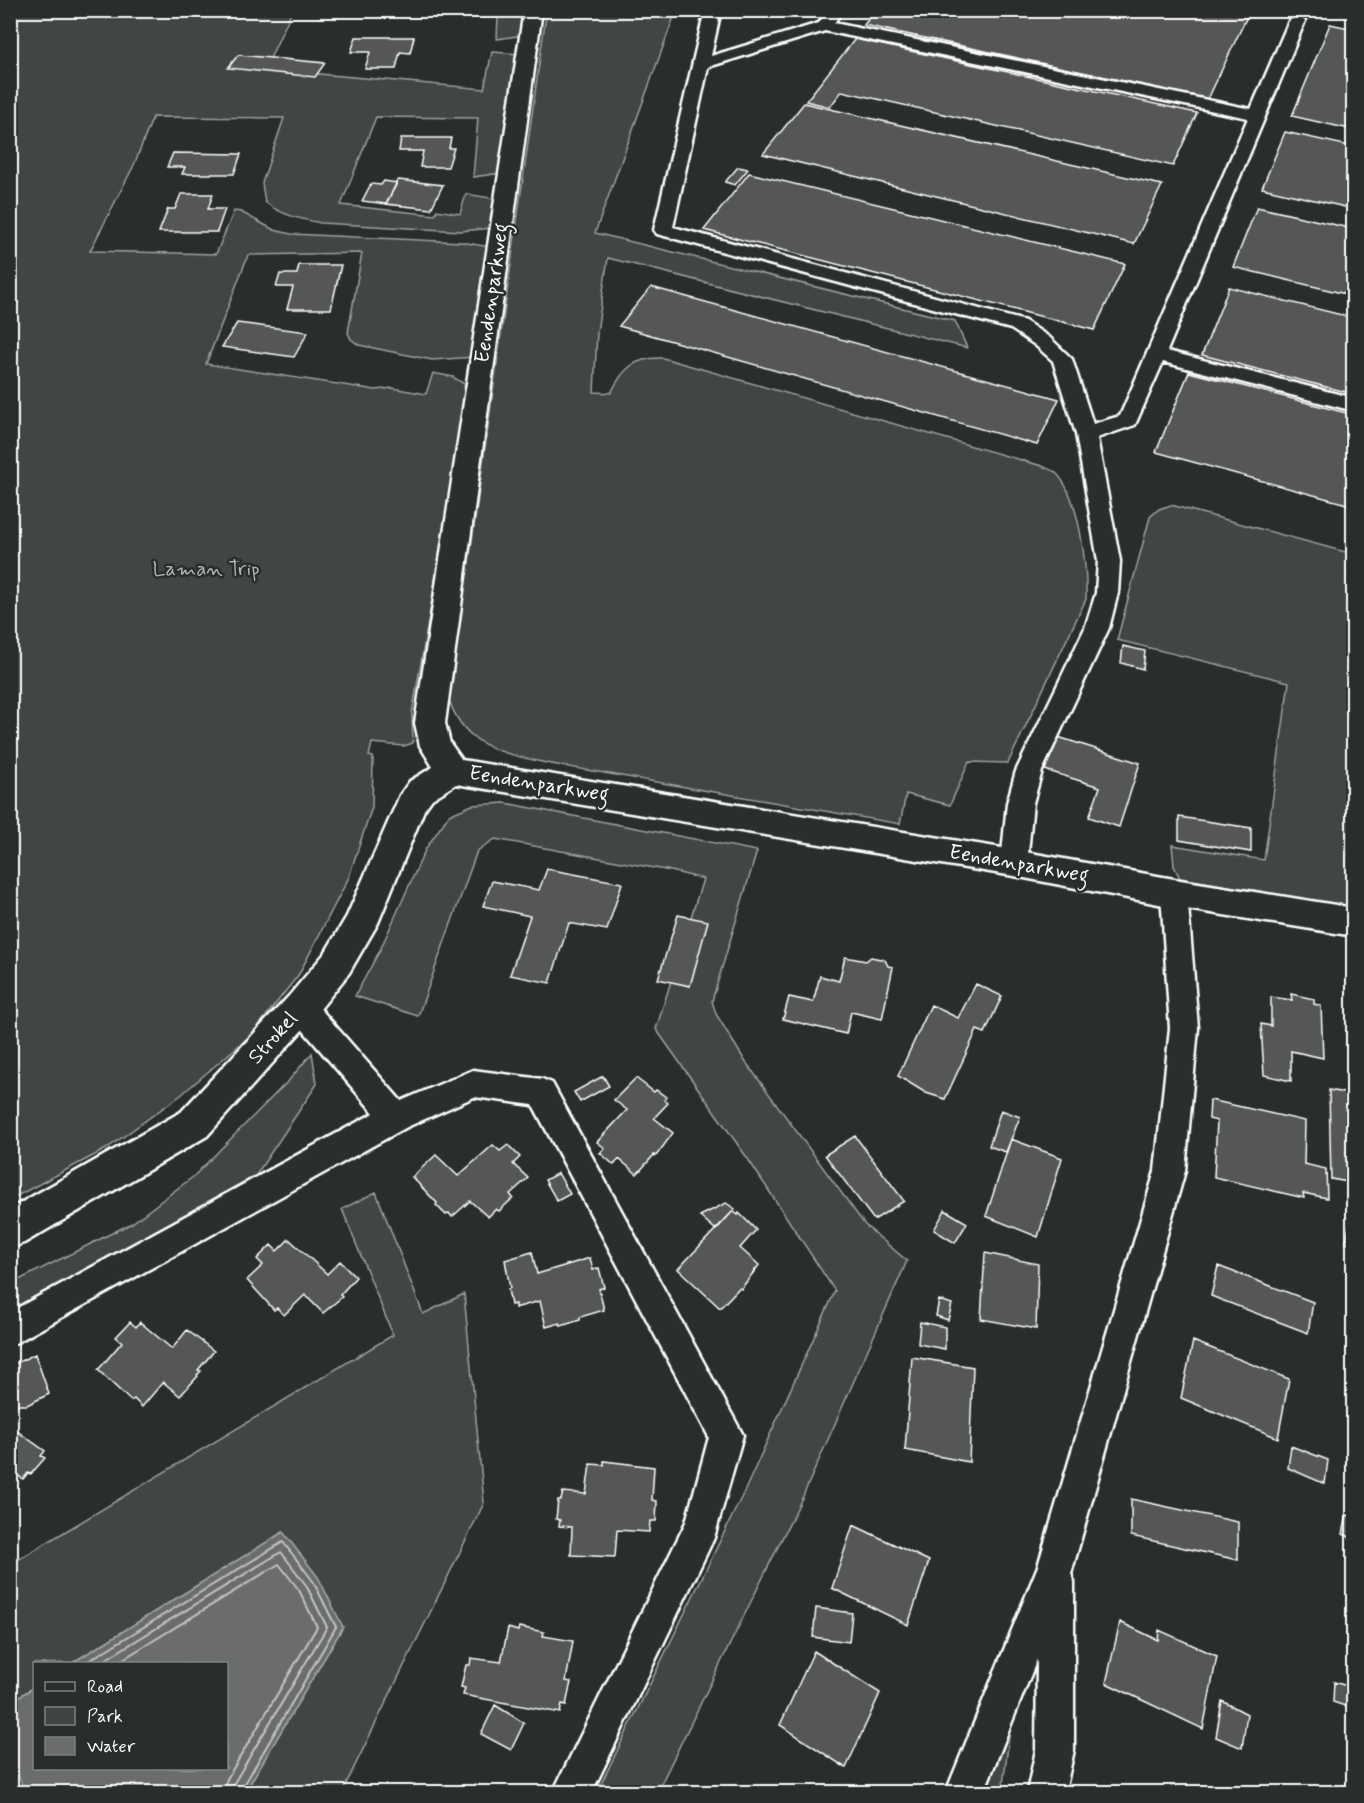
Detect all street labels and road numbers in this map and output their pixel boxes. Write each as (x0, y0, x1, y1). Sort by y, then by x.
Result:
street label: Eendenparkweg (468, 221, 518, 365)
street label: Eendenparkweg (467, 759, 611, 811)
street label: Eendenparkweg (947, 838, 1091, 892)
street label: Strokel (242, 1006, 304, 1070)

